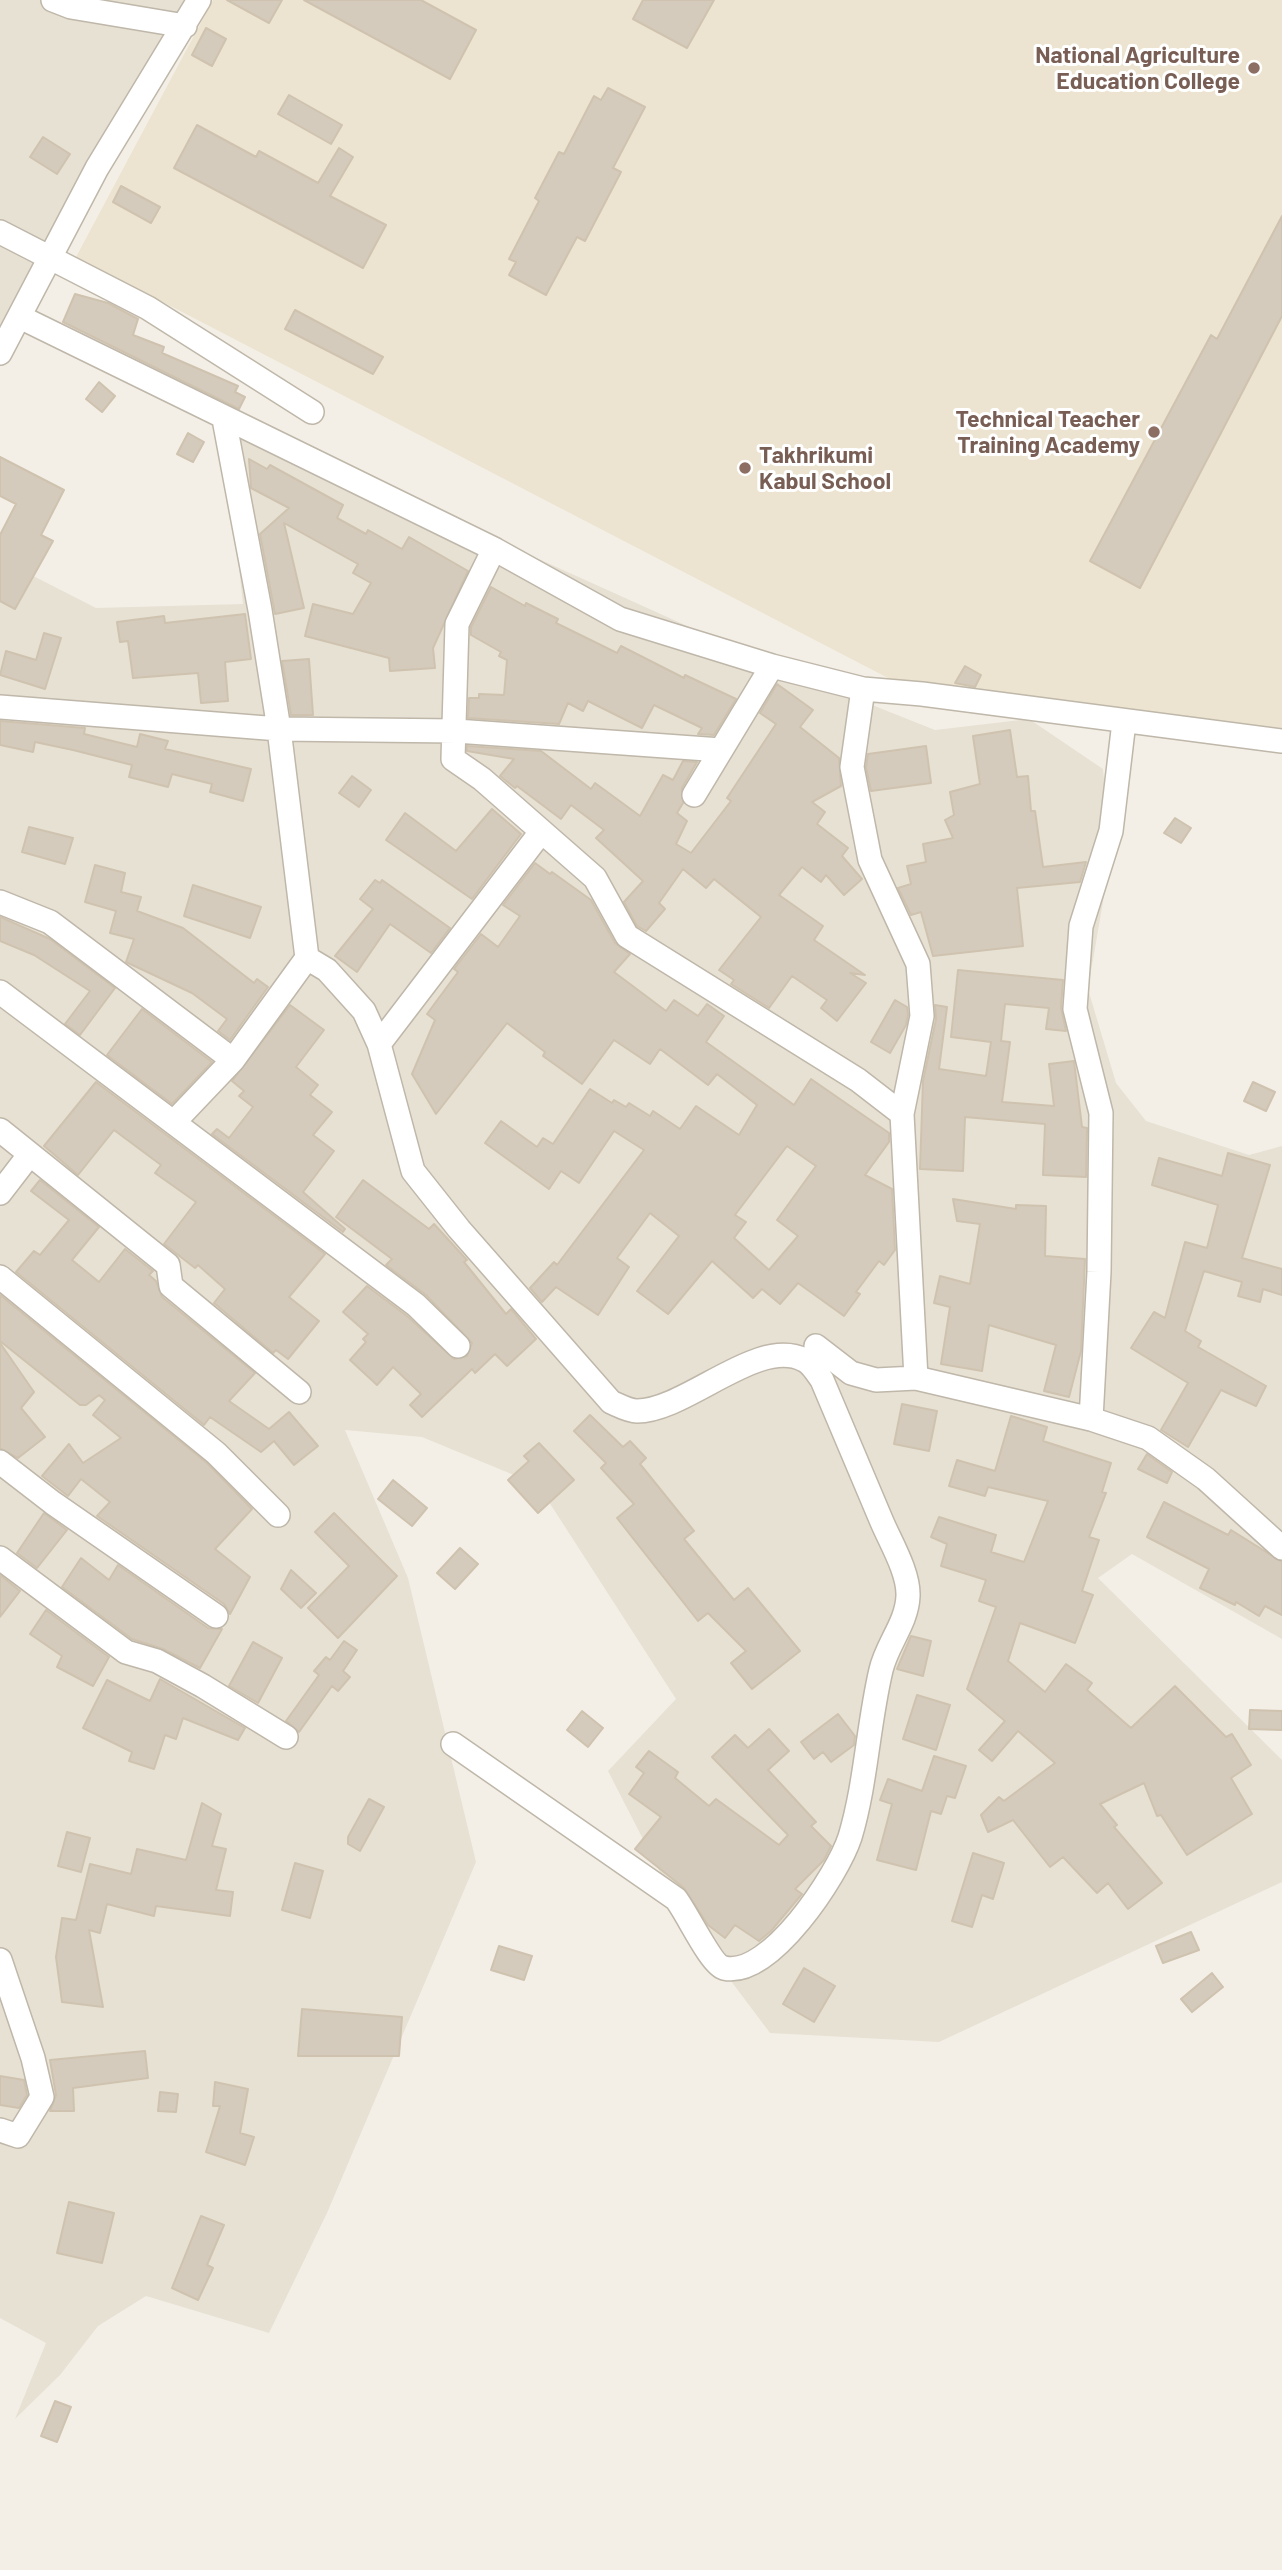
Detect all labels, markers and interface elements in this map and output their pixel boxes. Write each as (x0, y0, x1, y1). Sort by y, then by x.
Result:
place label: National Agriculture Education College (1035, 41, 1240, 95)
marker: National Agriculture Education College (1246, 60, 1262, 76)
place label: Technical Teacher Training Academy (955, 405, 1140, 459)
marker: Technical Teacher Training Academy (1146, 424, 1162, 440)
place label: Takhrikumi Kabul School (759, 441, 891, 495)
marker: Takhrikumi Kabul School (737, 460, 753, 476)

